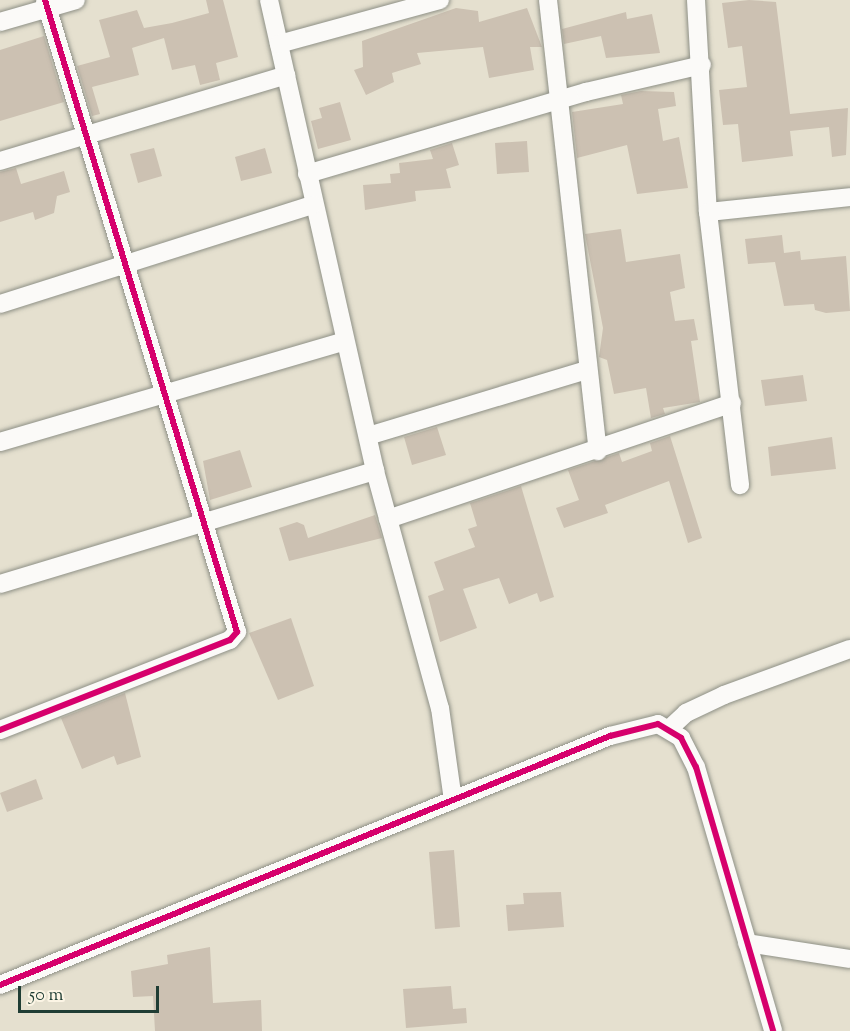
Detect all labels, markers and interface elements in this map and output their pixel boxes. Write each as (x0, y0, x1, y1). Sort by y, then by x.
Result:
scale bar (21, 974, 162, 1012)
text: 50 m (29, 983, 63, 1009)

